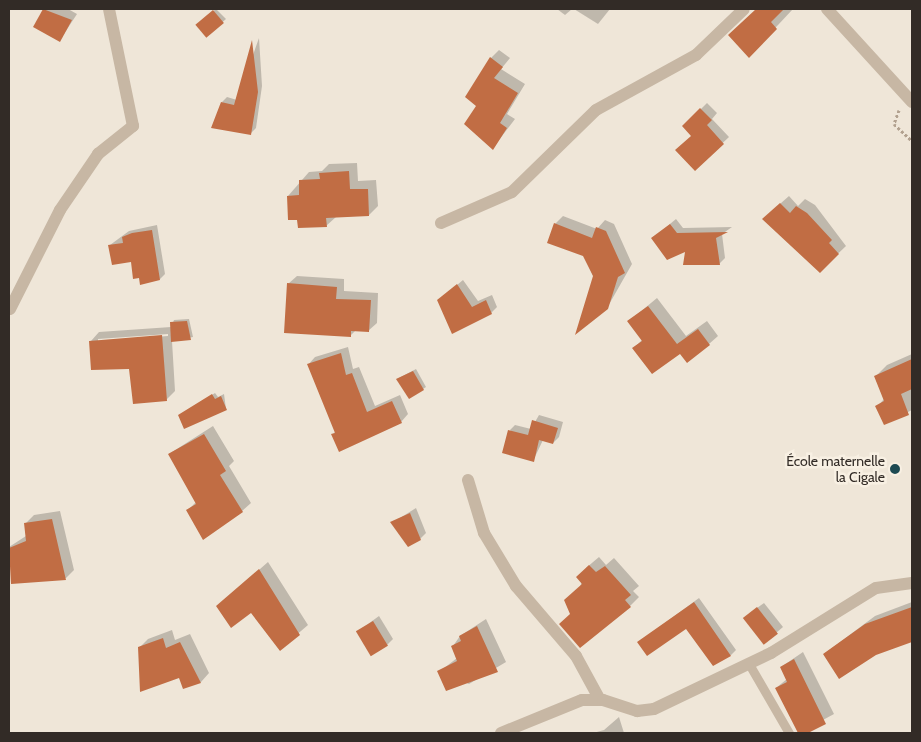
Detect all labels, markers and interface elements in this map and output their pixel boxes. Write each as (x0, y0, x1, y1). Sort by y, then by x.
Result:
place label: École maternelle la Cigale (786, 453, 885, 486)
marker: École maternelle la Cigale (889, 463, 901, 475)

